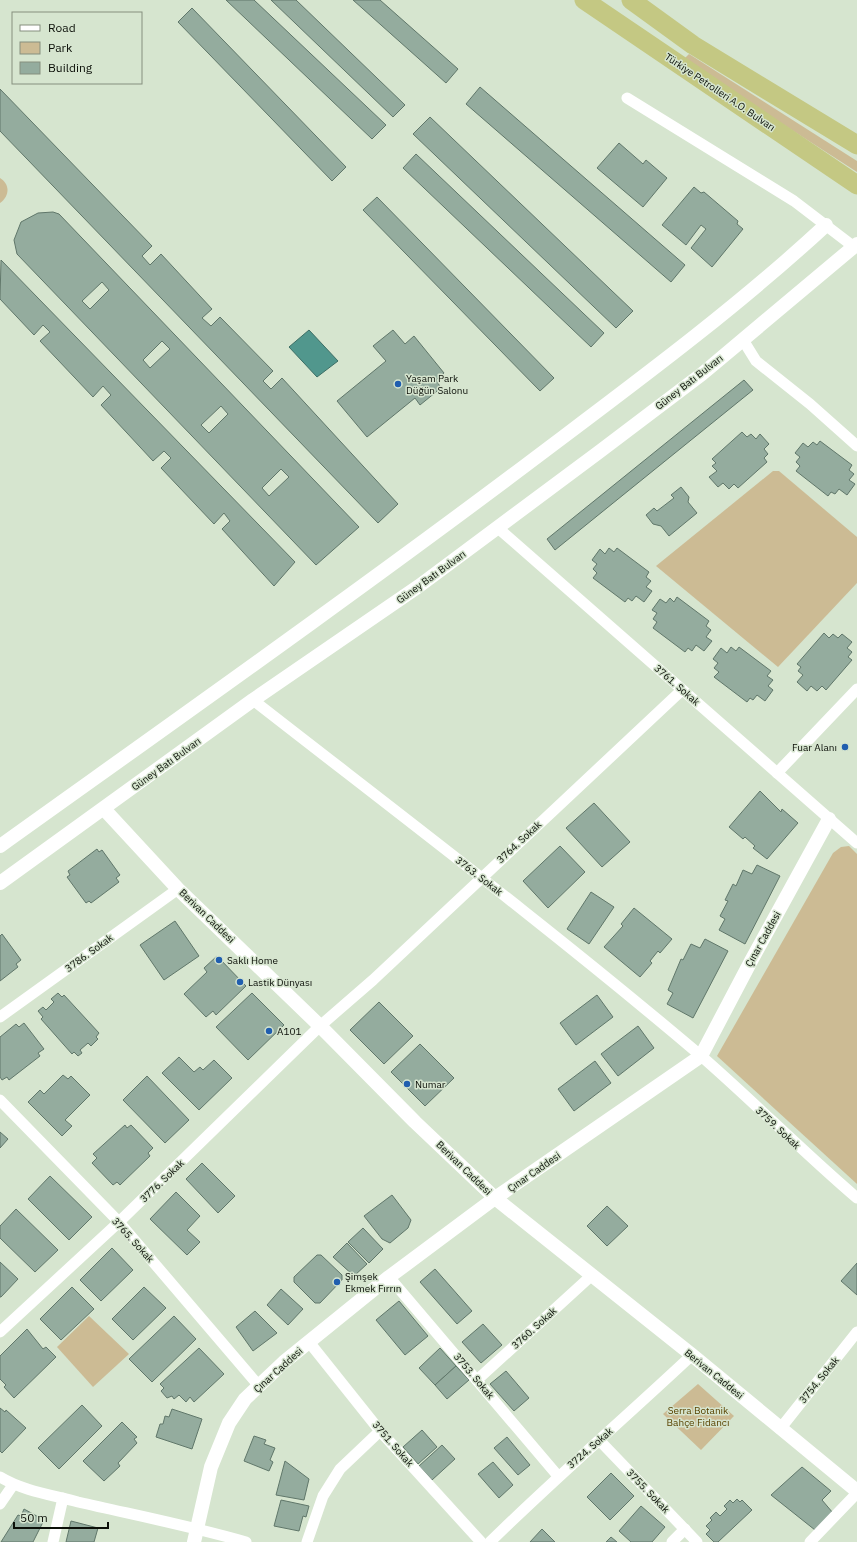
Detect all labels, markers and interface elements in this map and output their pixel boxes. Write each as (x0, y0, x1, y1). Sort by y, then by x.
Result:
legend (12, 12, 142, 84)
text: Road (48, 20, 76, 35)
text: Park (48, 40, 73, 55)
street label: Türkiye Petrolleri A.O. Bulvarı (662, 50, 778, 134)
text: Building (48, 60, 93, 75)
street label: Güney Batı Bulvarı (652, 351, 726, 413)
place label: Yaşam Park Düğün Salonu (406, 372, 468, 397)
marker: Yaşam Park Düğün Salonu (393, 379, 403, 389)
street label: Güney Batı Bulvarı (394, 547, 468, 607)
street label: 3761. Sokak (651, 662, 703, 709)
street label: Güney Batı Bulvarı (129, 734, 203, 794)
place label: Fuar Alanı (792, 741, 837, 754)
marker: Fuar Alanı (840, 742, 850, 752)
street label: 3764. Sokak (494, 818, 545, 866)
street label: 3763. Sokak (453, 854, 506, 899)
street label: Berivan Caddesi (176, 886, 238, 946)
street label: Çınar Caddesi (742, 909, 784, 969)
street label: 3786. Sokak (62, 931, 116, 975)
place label: Saklı Home (227, 954, 278, 967)
marker: Saklı Home (214, 955, 224, 965)
place label: Lastik Dünyası (248, 976, 312, 989)
marker: Lastik Dünyası (235, 977, 245, 987)
place label: A101 (277, 1025, 301, 1038)
marker: A101 (264, 1026, 274, 1036)
place label: Numar (415, 1078, 446, 1091)
marker: Numar (402, 1079, 412, 1089)
street label: 3759. Sokak (753, 1104, 804, 1152)
street label: Berivan Caddesi (433, 1138, 495, 1198)
street label: Çınar Caddesi (505, 1149, 563, 1195)
street label: 3776. Sokak (137, 1156, 187, 1205)
street label: 3765. Sokak (109, 1215, 157, 1266)
place label: Şimşek Ekmek Fırrın (345, 1270, 401, 1295)
marker: Şimşek Ekmek Fırrın (332, 1277, 342, 1287)
street label: 3760. Sokak (509, 1304, 560, 1352)
street label: Çınar Caddesi (251, 1344, 305, 1396)
street label: Berivan Caddesi (682, 1346, 746, 1402)
street label: 3753. Sokak (451, 1350, 498, 1402)
street label: 3754. Sokak (796, 1353, 842, 1406)
park label: Serra Botanik Bahçe Fidancı (667, 1404, 729, 1429)
street label: 3751. Sokak (370, 1418, 417, 1470)
street label: 3724. Sokak (564, 1424, 616, 1471)
street label: 3755. Sokak (624, 1466, 673, 1516)
scale bar (14, 1504, 108, 1530)
text: 50 m (20, 1510, 48, 1525)

